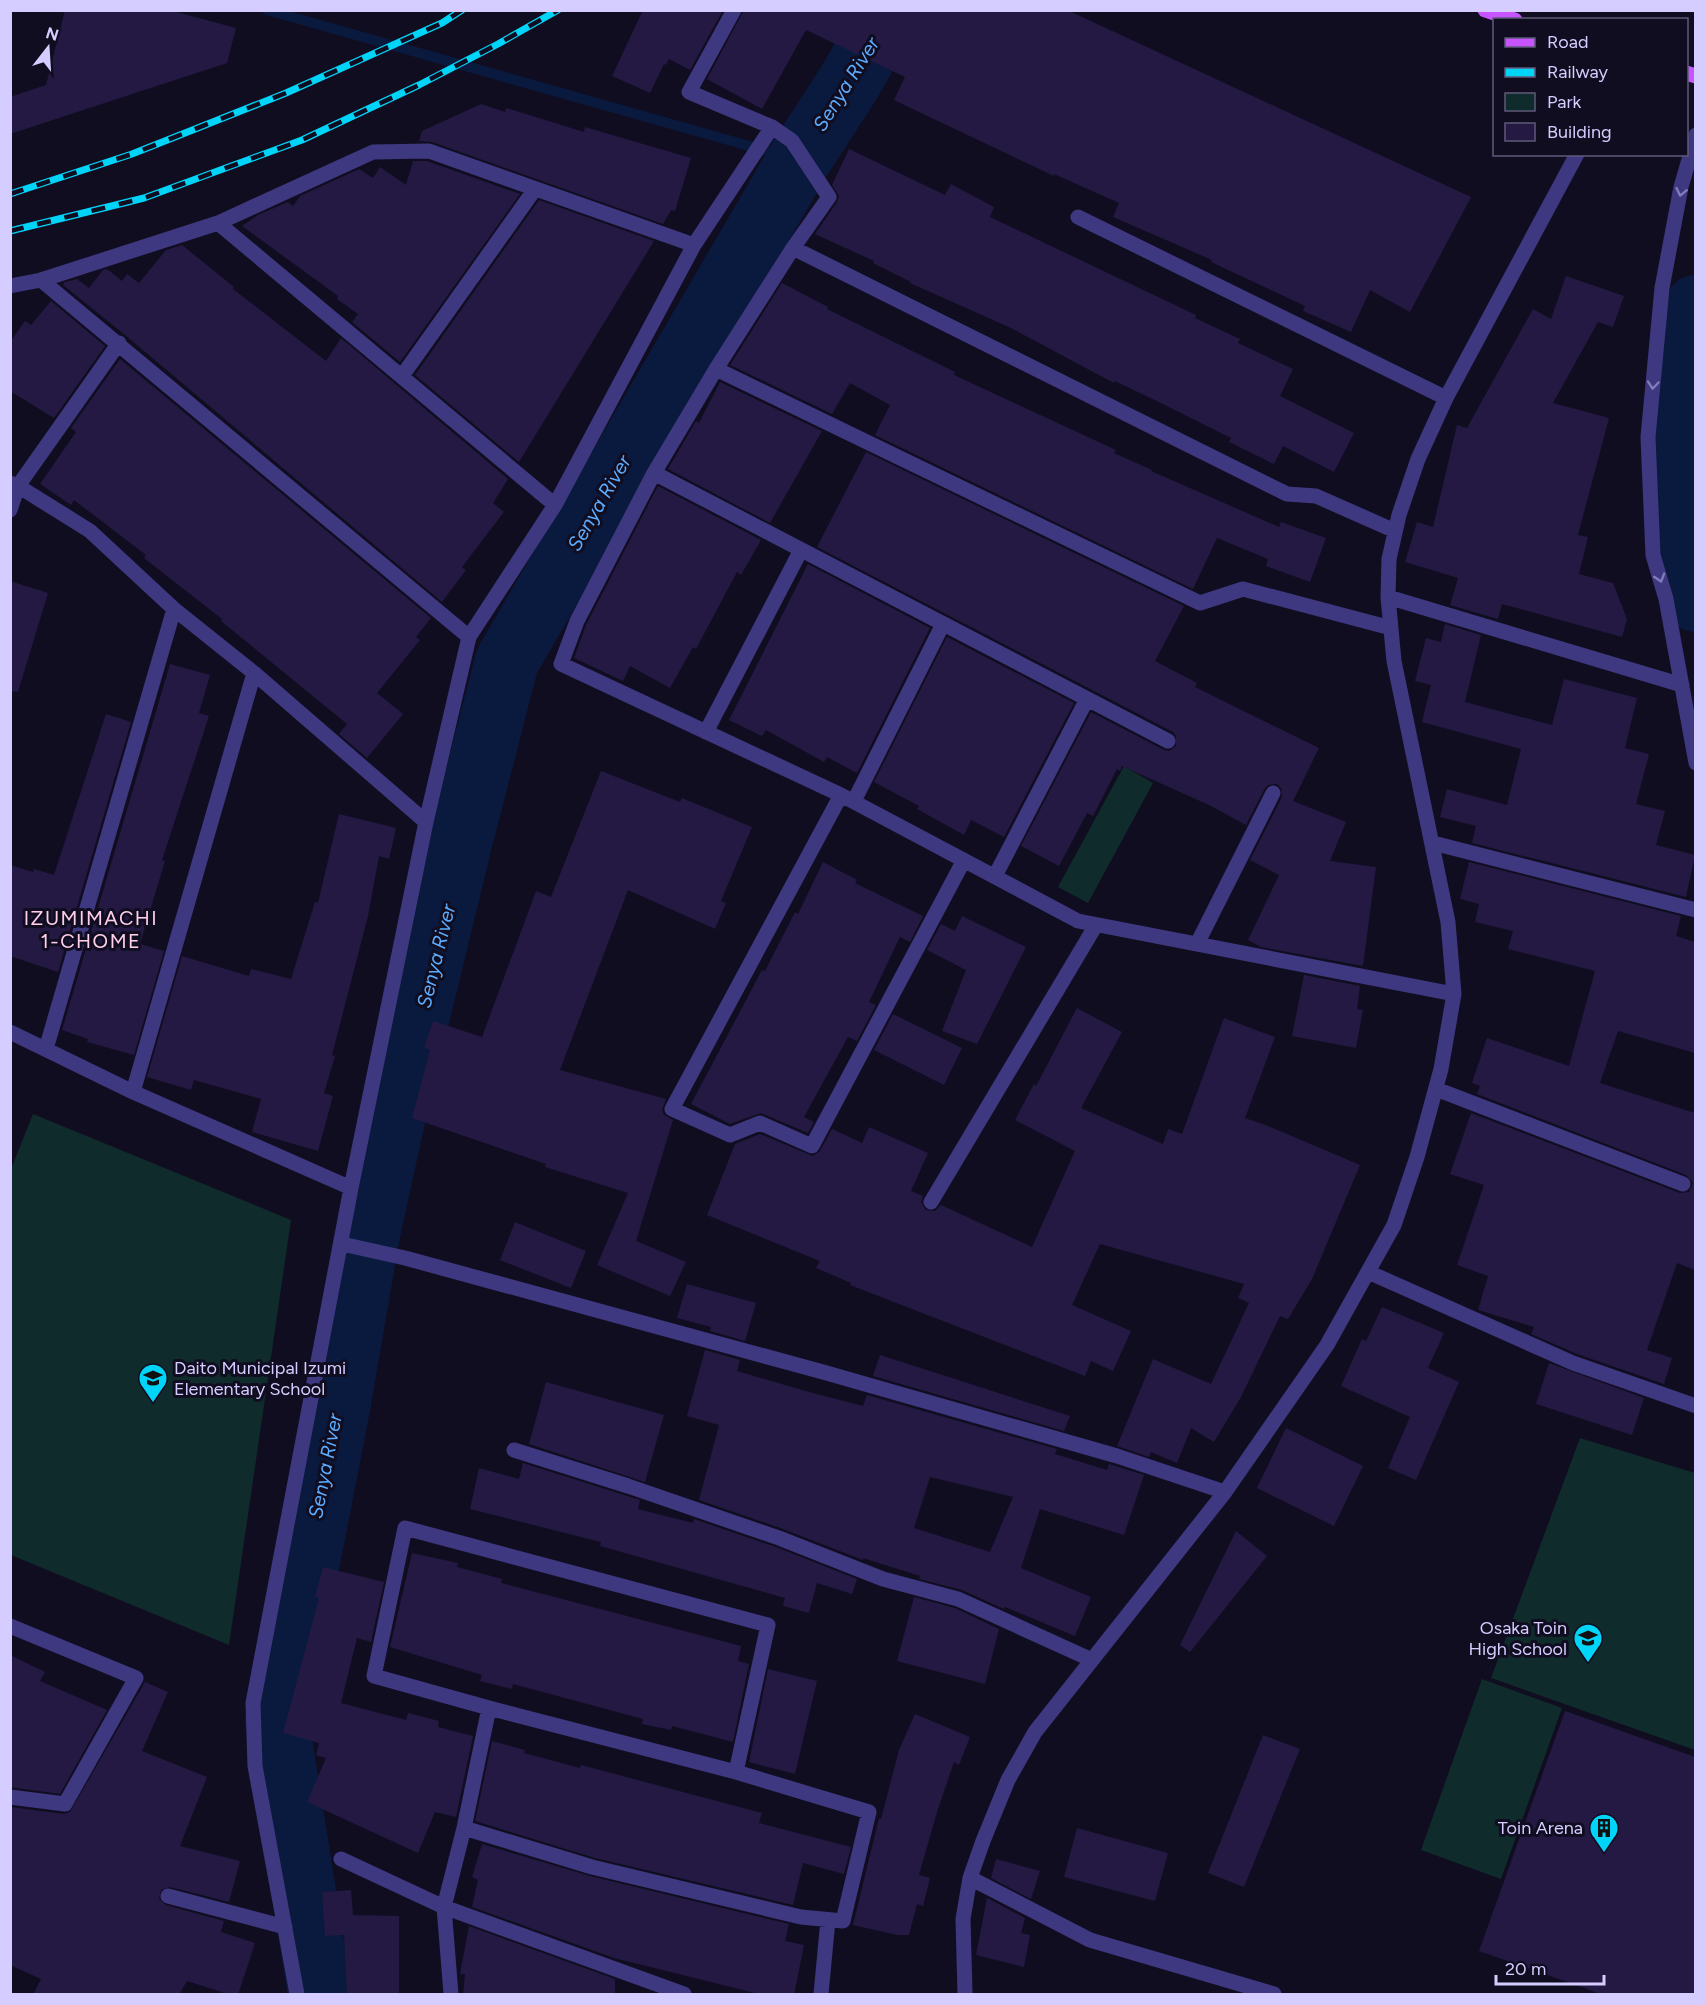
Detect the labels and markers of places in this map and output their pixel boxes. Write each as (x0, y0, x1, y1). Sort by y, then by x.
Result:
place label: Daito Municipal Izumi Elementary School (174, 1357, 346, 1400)
school or university icon: Daito Municipal Izumi Elementary School (137, 1362, 169, 1404)
place label: Osaka Toin High School (1469, 1617, 1567, 1660)
school or university icon: Osaka Toin High School (1572, 1622, 1604, 1664)
building icon: Toin Arena (1588, 1812, 1620, 1854)
place label: Toin Arena (1498, 1817, 1583, 1839)

